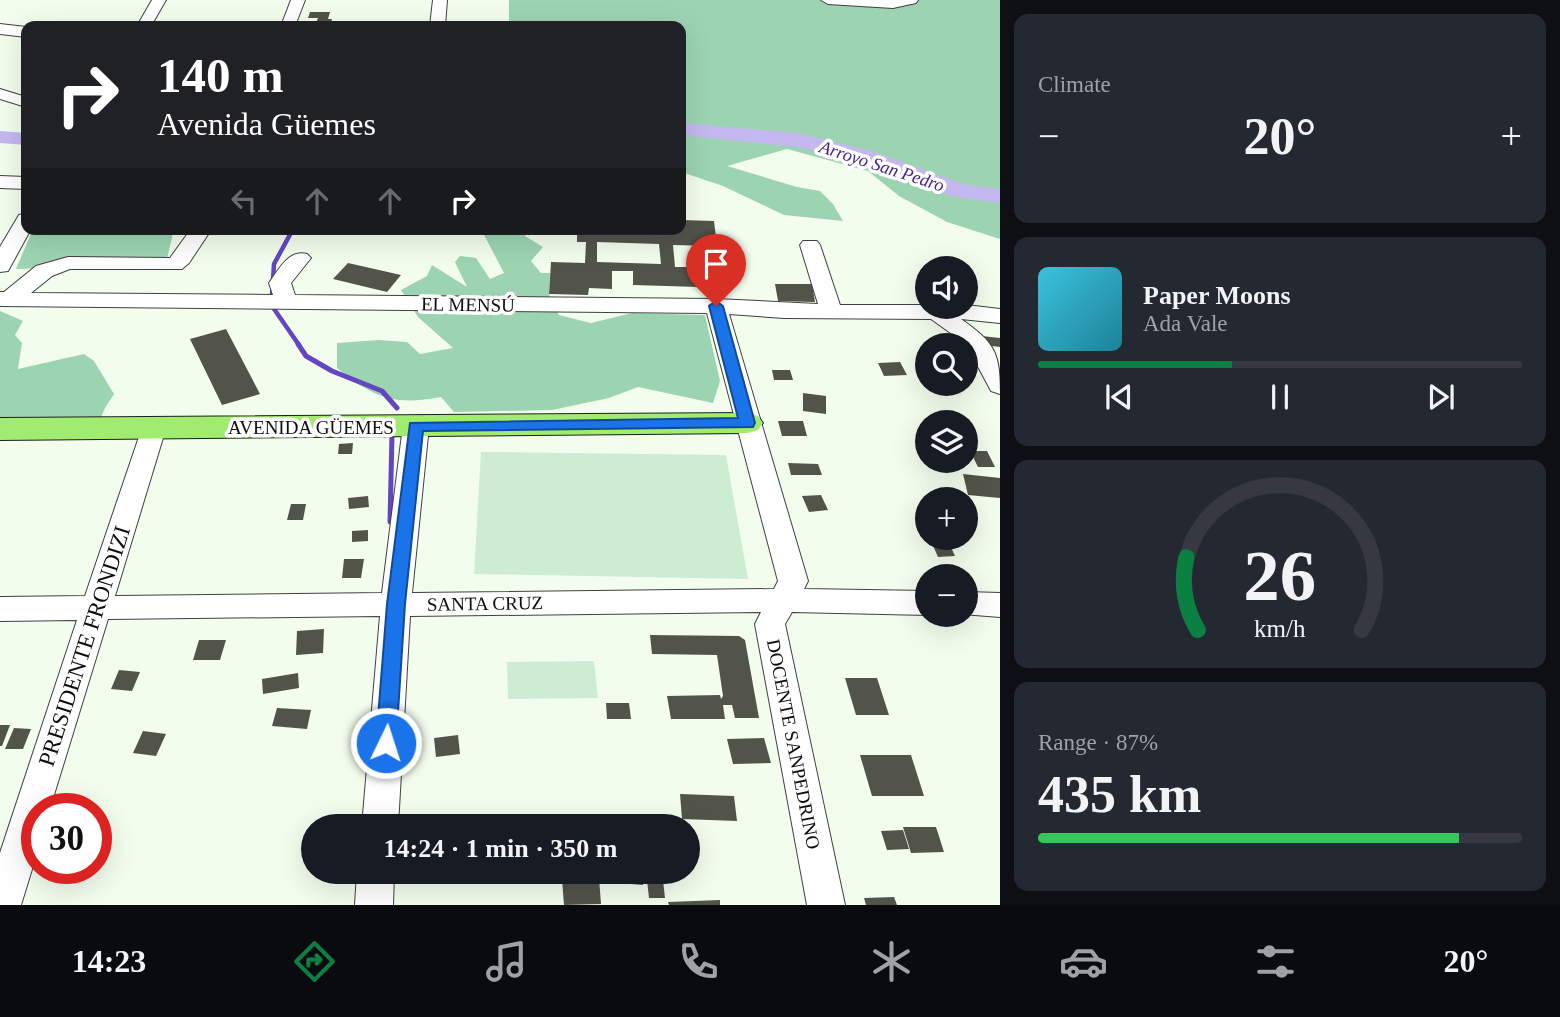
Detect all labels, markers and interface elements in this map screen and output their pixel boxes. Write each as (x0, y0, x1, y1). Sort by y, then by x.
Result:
text: 140 m (157, 48, 284, 103)
icon: right (42, 49, 133, 140)
text: Climate (1038, 72, 1111, 97)
text: Avenida Güemes (157, 106, 376, 142)
text: 20° (1244, 108, 1316, 165)
text: − (1038, 115, 1059, 157)
text: + (1501, 115, 1522, 157)
water label: Arroyo San Pedro (816, 136, 947, 196)
icon: left (225, 182, 263, 220)
icon: ahead (298, 182, 336, 220)
icon: ahead (371, 182, 409, 220)
icon: right (444, 182, 482, 220)
pin (686, 234, 746, 306)
icon: arrive (697, 245, 735, 283)
map controls (915, 256, 978, 627)
button: sound (915, 256, 978, 319)
text: Paper Moons (1143, 281, 1291, 310)
street label: EL MENSÚ (421, 293, 515, 316)
text: Ada Vale (1143, 311, 1228, 336)
button: search (915, 333, 978, 396)
icon: previous (1100, 378, 1138, 416)
icon: pause (1261, 378, 1299, 416)
icon: next (1422, 378, 1460, 416)
button: layers (915, 410, 978, 473)
street label: AVENIDA GÜEMES (228, 417, 394, 438)
button: + (915, 487, 978, 550)
street label: PRESIDENTE FRONDIZI (34, 523, 135, 769)
text: 26 (1244, 535, 1316, 616)
button: − (915, 564, 978, 627)
street label: SANTA CRUZ (427, 592, 543, 615)
text: km/h (1254, 615, 1306, 642)
street label: DOCENTE SANPEDRINO (763, 637, 824, 851)
position arrow (349, 706, 423, 780)
text: Range · 87% (1038, 730, 1158, 755)
text: 435 km (1038, 766, 1201, 823)
speed limit sign: 30 (21, 793, 112, 884)
text: 14:24 · 1 min · 350 m (384, 834, 618, 863)
icon: directions (290, 937, 339, 986)
icon: music (482, 937, 531, 986)
icon: phone (674, 937, 723, 986)
icon: climate (867, 937, 916, 986)
icon: car (1059, 937, 1108, 986)
icon: filters (1251, 937, 1300, 986)
text: 14:23 (72, 943, 146, 979)
text: 20° (1444, 943, 1488, 979)

